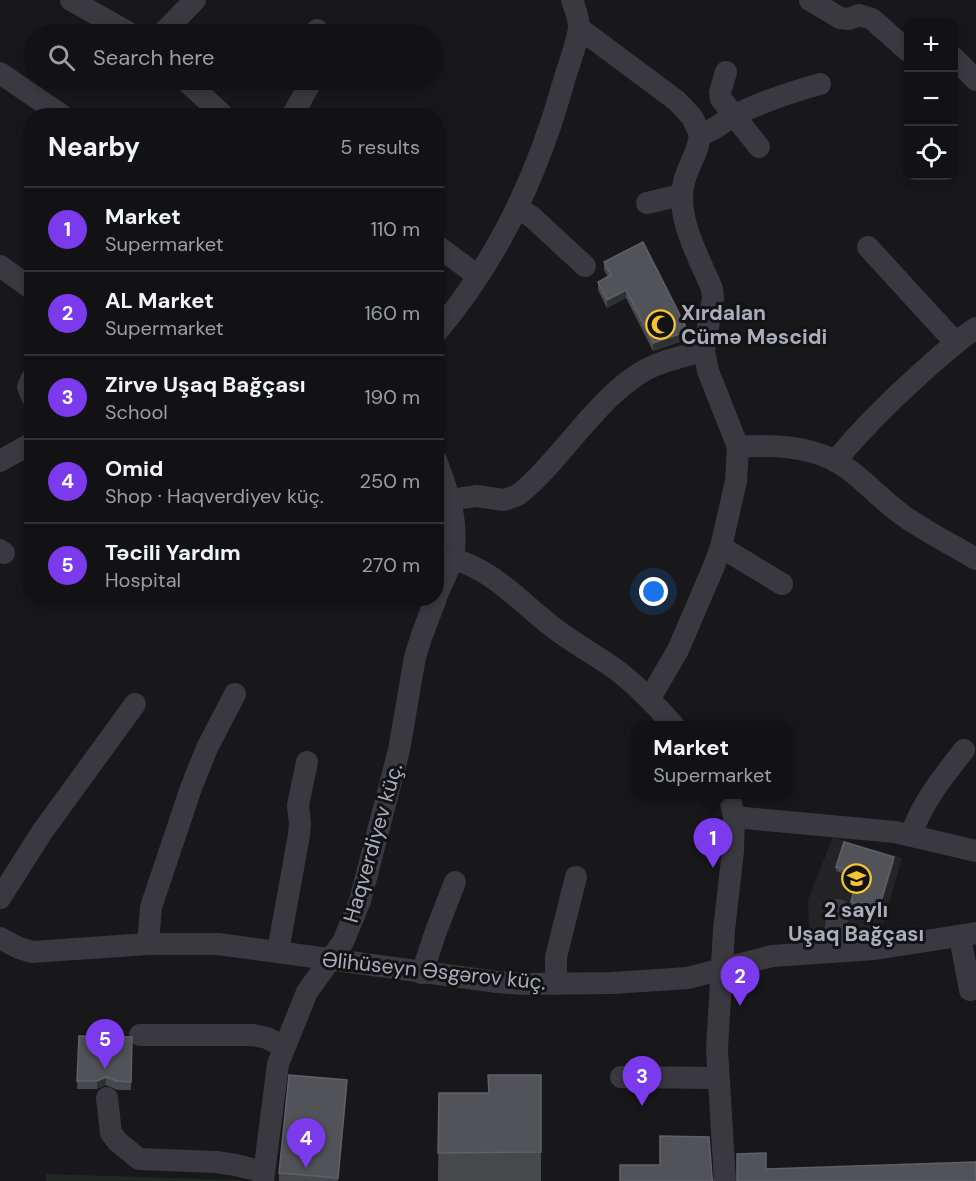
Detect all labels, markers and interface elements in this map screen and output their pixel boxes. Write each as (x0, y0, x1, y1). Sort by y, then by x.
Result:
map controls (904, 18, 958, 180)
button: + (904, 18, 958, 72)
search box (24, 24, 444, 90)
icon: search (45, 41, 78, 74)
text: Search here (93, 43, 214, 72)
button: − (904, 72, 958, 126)
button: locate (904, 126, 958, 180)
text: Nearby (48, 130, 140, 164)
text: 5 results (340, 134, 420, 160)
text: Market (105, 202, 181, 231)
text: 1 (64, 216, 71, 242)
text: 110 m (371, 216, 420, 242)
text: Supermarket (105, 231, 224, 257)
text: AL Market (105, 286, 214, 315)
place label: Xırdalan Cümə Məscidi (681, 299, 827, 351)
text: 2 (62, 300, 73, 326)
text: 160 m (364, 300, 420, 326)
mosque icon: Xırdalan Cümə Məscidi (644, 309, 676, 341)
text: Supermarket (105, 315, 224, 341)
text: Zirvə Uşaq Bağçası (105, 370, 306, 399)
text: 3 (61, 384, 74, 410)
text: 190 m (364, 384, 420, 410)
text: School (105, 399, 168, 425)
text: Omid (105, 454, 163, 483)
text: 4 (61, 468, 74, 494)
text: 250 m (359, 468, 420, 494)
text: Shop · Haqverdiyev küç. (105, 483, 324, 509)
text: Təcili Yardım (105, 538, 241, 567)
text: 5 (61, 552, 74, 578)
text: 270 m (362, 552, 420, 578)
text: Hospital (105, 567, 181, 593)
your location (639, 577, 668, 606)
popup (633, 721, 792, 799)
text: Market (653, 733, 729, 762)
street label: Haqverdiyev küç. (337, 760, 409, 926)
text: Supermarket (653, 762, 772, 788)
pin: 1 (694, 818, 732, 868)
school or university icon: 2 saylı Uşaq Bağçası (840, 863, 872, 895)
place label: 2 saylı Uşaq Bağçası (788, 896, 924, 948)
street label: Əlihüseyn Əsgərov küç. (321, 945, 547, 997)
pin: 2 (720, 956, 760, 1006)
pin: 5 (86, 1020, 124, 1069)
pin: 3 (622, 1056, 662, 1106)
pin: 4 (286, 1118, 326, 1168)

